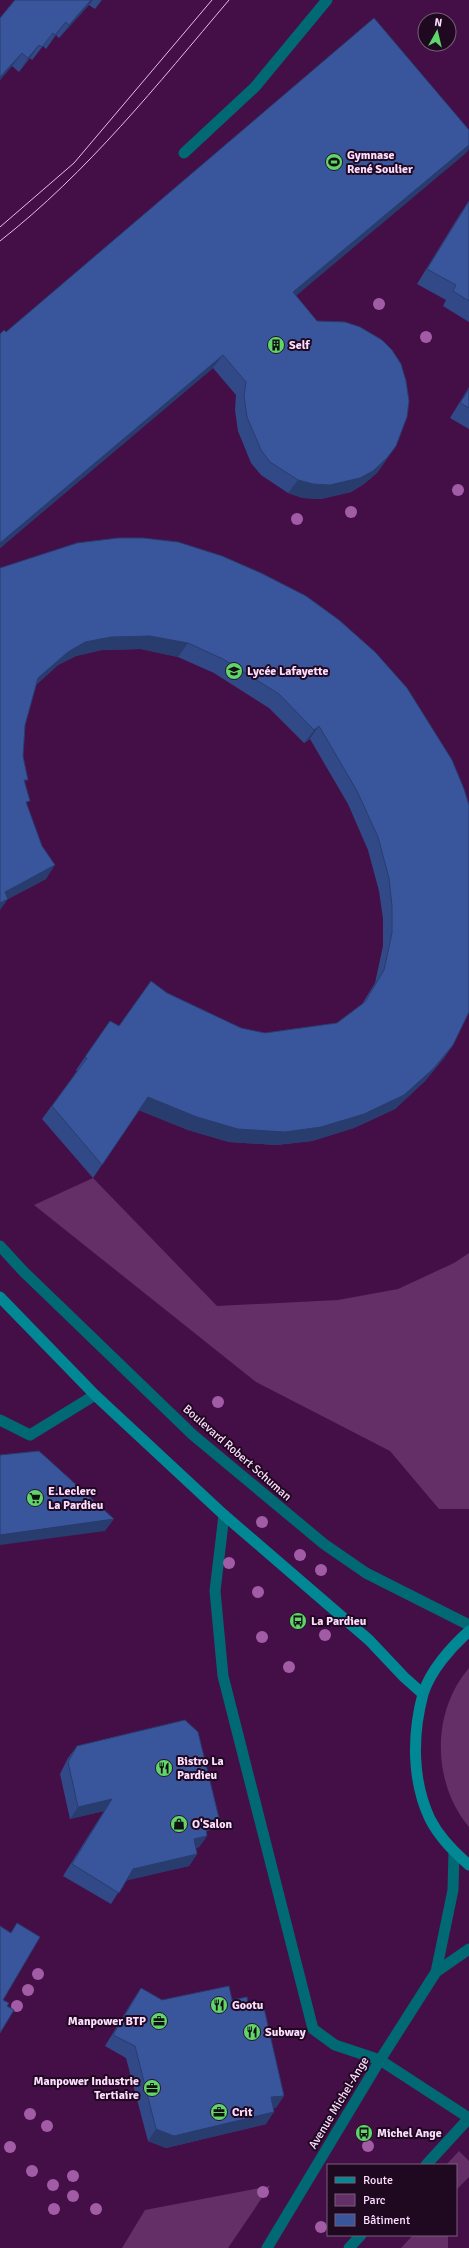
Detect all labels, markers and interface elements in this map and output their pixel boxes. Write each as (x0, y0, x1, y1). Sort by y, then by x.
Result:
north arrow (417, 12, 457, 52)
text: N (434, 16, 443, 30)
place label: Gymnase René Soulier (347, 148, 413, 177)
sports icon: Gymnase René Soulier (324, 152, 344, 172)
building icon: Self (266, 335, 286, 355)
place label: Self (289, 338, 310, 353)
school or university icon: Lycée Lafayette (224, 661, 244, 681)
place label: Lycée Lafayette (247, 664, 328, 679)
street label: Boulevard Robert Schuman (180, 1402, 294, 1504)
place label: E.Leclerc La Pardieu (48, 1484, 104, 1513)
supermarket icon: E.Leclerc La Pardieu (25, 1488, 45, 1508)
bus stop icon: La Pardieu (288, 1611, 308, 1631)
place label: La Pardieu (311, 1614, 367, 1629)
place label: Bistro La Pardieu (177, 1754, 224, 1783)
restaurant icon: Bistro La Pardieu (154, 1758, 174, 1778)
shop icon: O'Salon (169, 1814, 189, 1834)
place label: O'Salon (192, 1817, 233, 1832)
restaurant icon: Gootu (209, 1995, 229, 2015)
place label: Gootu (232, 1998, 264, 2013)
office icon: Manpower BTP (149, 2011, 169, 2031)
place label: Manpower BTP (68, 2014, 146, 2029)
restaurant icon: Subway (242, 2022, 262, 2042)
place label: Subway (265, 2025, 306, 2040)
street label: Avenue Michel-Ange (305, 2054, 373, 2152)
place label: Manpower Industrie Tertiaire (33, 2074, 139, 2103)
office icon: Manpower Industrie Tertiaire (142, 2078, 162, 2098)
office icon: Crit (209, 2102, 229, 2122)
place label: Crit (232, 2105, 253, 2120)
bus stop icon: Michel Ange (354, 2123, 374, 2143)
place label: Michel Ange (377, 2126, 442, 2141)
legend (327, 2164, 457, 2236)
text: Route (363, 2173, 393, 2188)
text: Parc (363, 2193, 386, 2208)
text: Bâtiment (363, 2213, 410, 2228)

